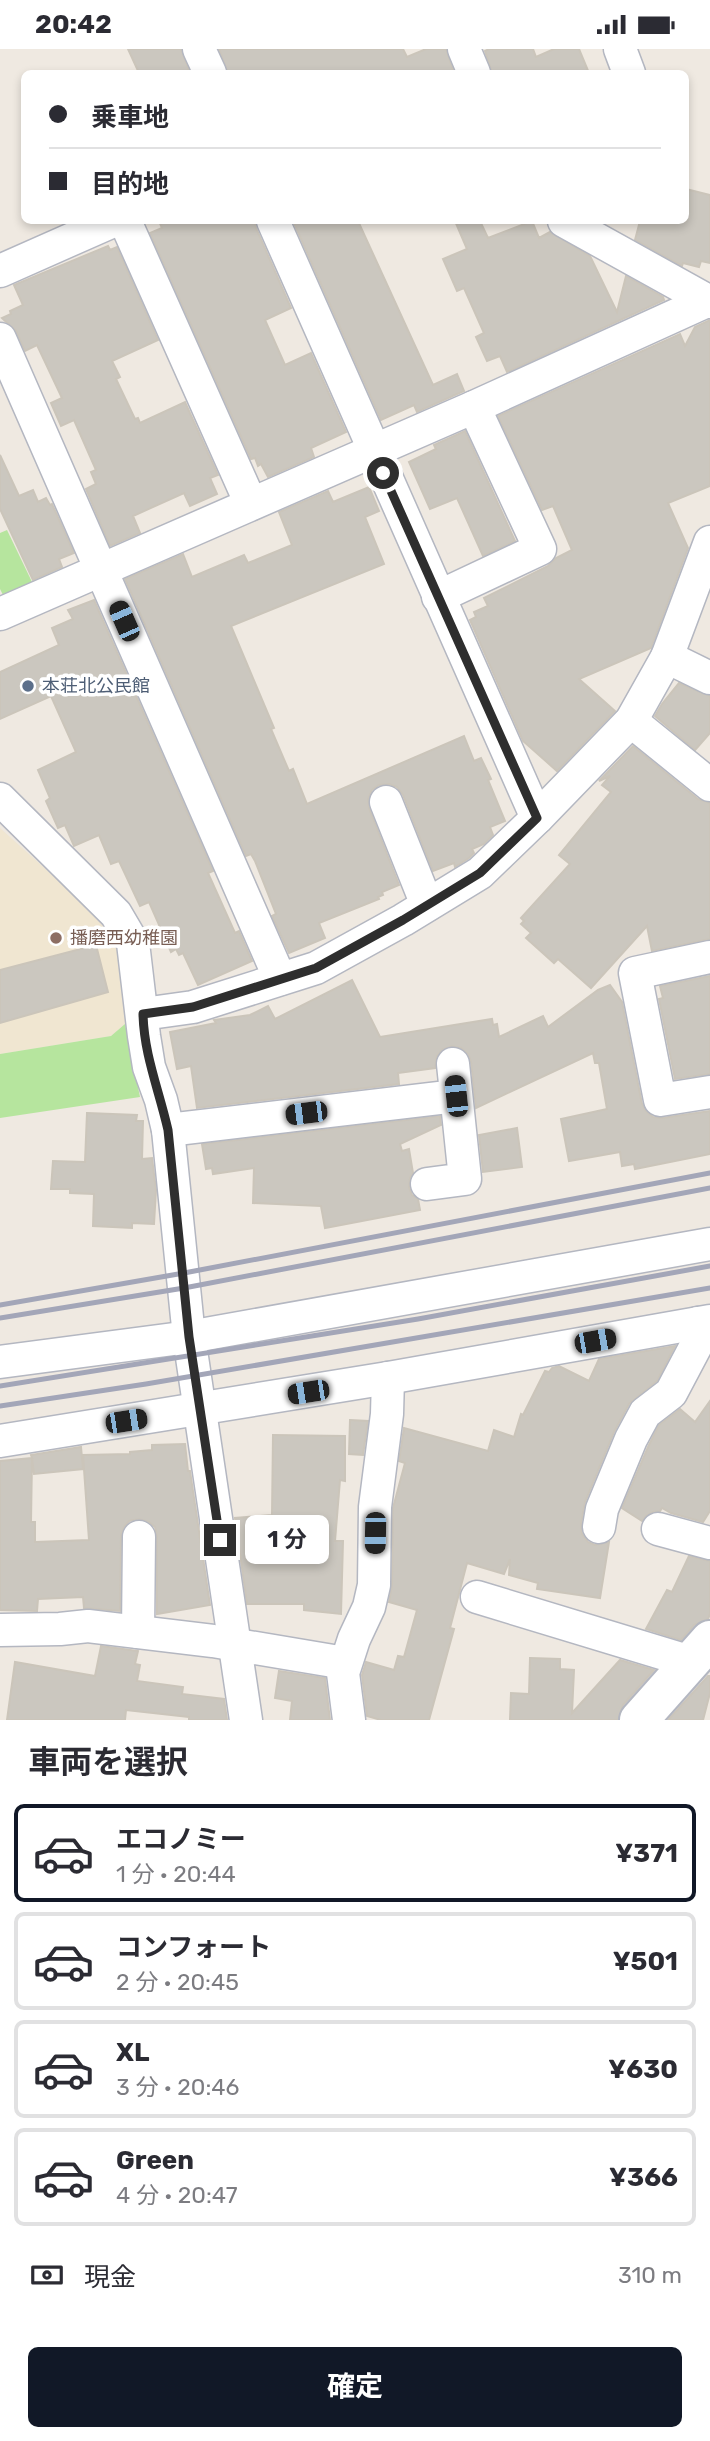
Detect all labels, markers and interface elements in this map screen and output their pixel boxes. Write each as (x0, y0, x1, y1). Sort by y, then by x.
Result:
text: 20:42 (35, 9, 112, 40)
text: 乗車地 (91, 102, 169, 133)
text: 目的地 (91, 169, 169, 200)
route start (367, 457, 399, 489)
car (106, 598, 143, 644)
place label: 本荘北公民館 (42, 675, 150, 697)
marker: 本荘北公民館 (20, 678, 36, 694)
place label: 播磨西幼稚園 (70, 927, 178, 949)
marker: 播磨西幼稚園 (48, 930, 64, 946)
car (444, 1074, 469, 1118)
car (284, 1100, 329, 1126)
car (573, 1327, 618, 1355)
car (286, 1378, 331, 1406)
car (104, 1407, 149, 1435)
car (365, 1512, 386, 1554)
callout: 1 分 (244, 1515, 328, 1565)
route end (204, 1524, 236, 1556)
text: 1 分 (267, 1525, 307, 1553)
text: 車両を選択 (28, 1743, 188, 1781)
icon: car (32, 1822, 95, 1885)
text: エコノミー (116, 1824, 246, 1855)
text: ¥371 (615, 1838, 678, 1869)
text: 1 分 · 20:44 (116, 1860, 236, 1888)
icon: car (32, 1930, 95, 1993)
text: コンフォート (116, 1932, 271, 1963)
text: ¥501 (613, 1946, 678, 1977)
text: 2 分 · 20:45 (116, 1968, 239, 1996)
text: XL (116, 2037, 149, 2068)
icon: car (32, 2038, 95, 2101)
text: ¥630 (608, 2054, 678, 2085)
text: 3 分 · 20:46 (116, 2073, 239, 2101)
text: Green (116, 2145, 194, 2176)
icon: car (32, 2146, 95, 2209)
text: ¥366 (609, 2162, 678, 2193)
text: 4 分 · 20:47 (116, 2181, 237, 2209)
icon: cash (28, 2256, 66, 2294)
text: 310 m (618, 2261, 682, 2289)
text: 現金 (84, 2262, 136, 2293)
button: 確定 (28, 2347, 682, 2427)

